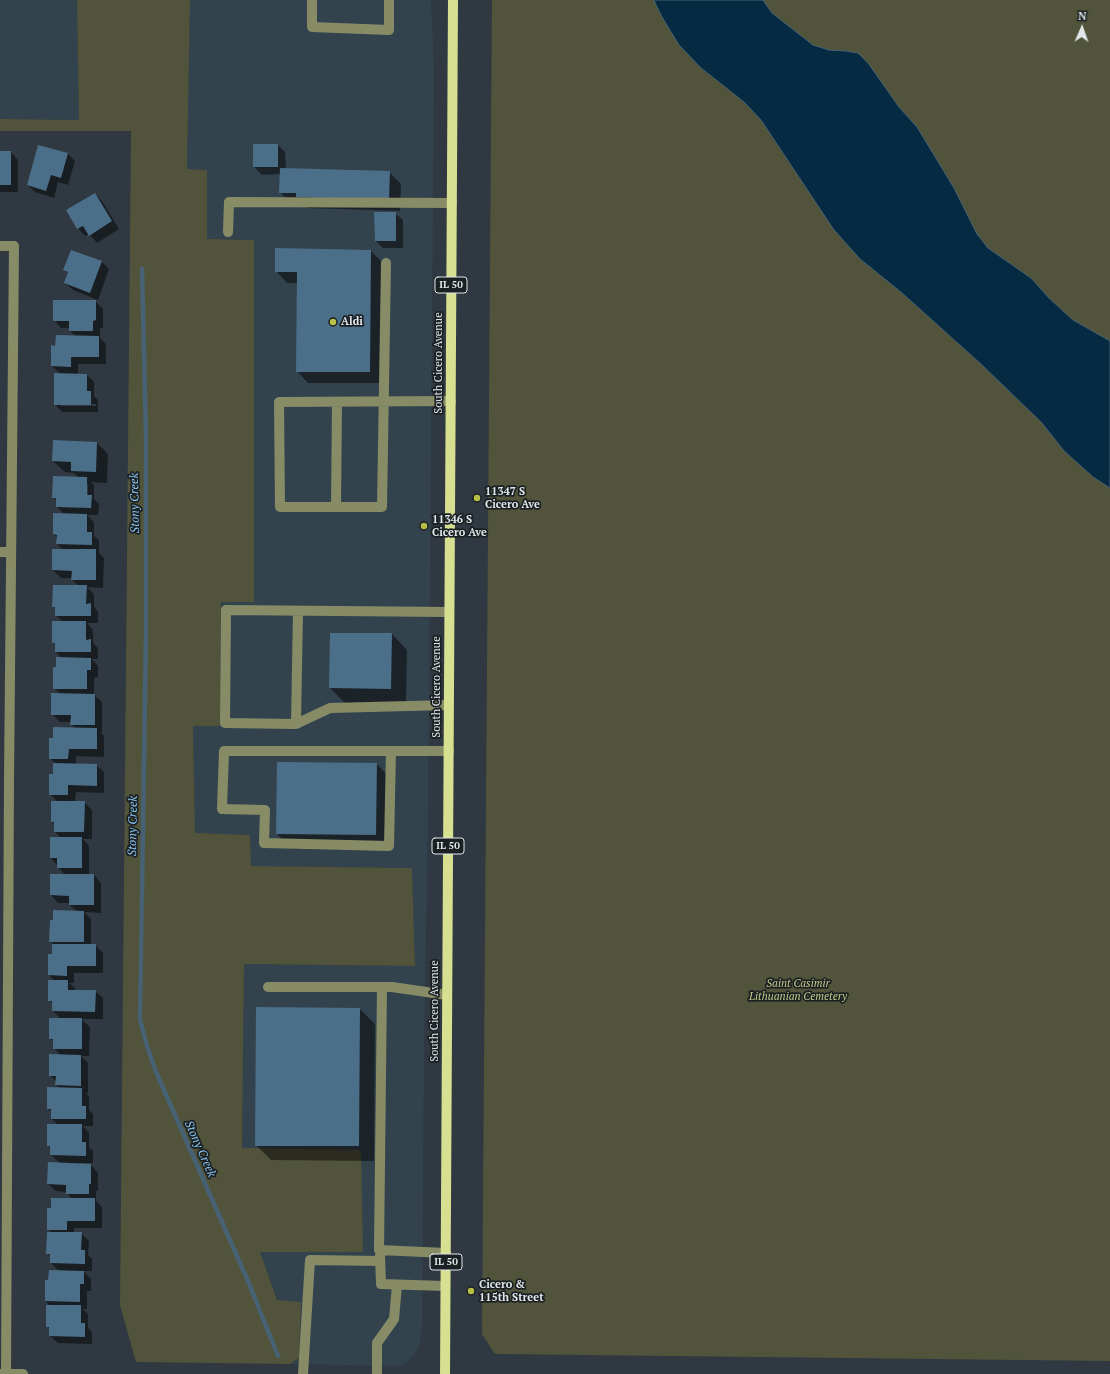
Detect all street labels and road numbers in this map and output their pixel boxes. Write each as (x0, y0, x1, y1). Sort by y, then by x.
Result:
road number: IL 50 (435, 277, 467, 293)
street label: South Cicero Avenue (432, 312, 446, 414)
street label: South Cicero Avenue (430, 636, 444, 738)
road number: IL 50 (432, 838, 464, 854)
street label: South Cicero Avenue (428, 960, 442, 1062)
road number: IL 50 (430, 1254, 462, 1270)

